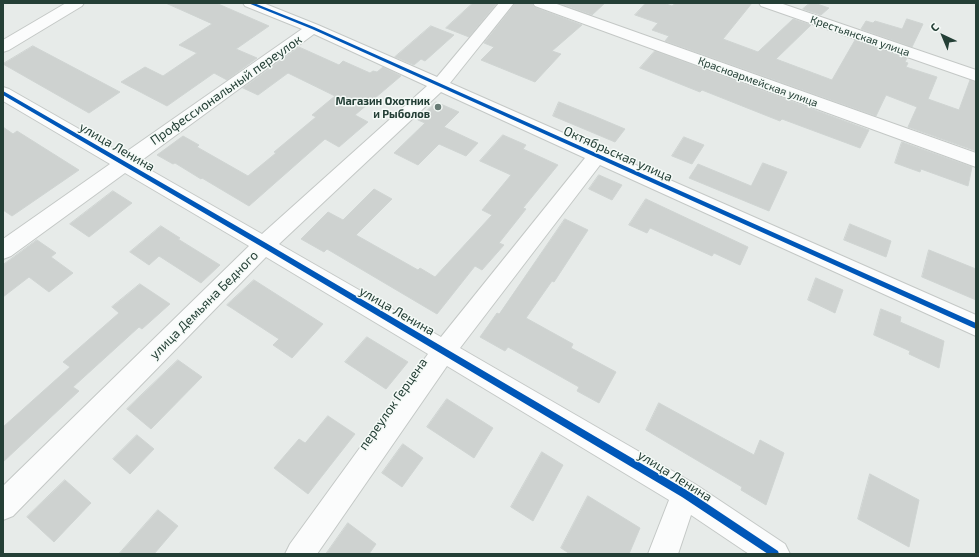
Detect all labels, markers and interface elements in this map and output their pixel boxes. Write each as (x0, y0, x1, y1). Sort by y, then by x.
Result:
street label: Крестьянская улица (809, 13, 911, 59)
north arrow (923, 16, 963, 56)
text: С (927, 20, 941, 34)
street label: Профессиональный переулок (147, 32, 305, 148)
street label: Красноармейская улица (696, 54, 820, 110)
place label: Магазин Охотник и Рыболов (335, 94, 430, 120)
marker: Магазин Охотник и Рыболов (433, 102, 443, 112)
street label: улица Ленина (76, 119, 158, 175)
street label: Октябрьская улица (561, 123, 675, 185)
street label: улица Демьяна Бедного (147, 248, 261, 362)
street label: улица Ленина (356, 283, 438, 339)
street label: переулок Герцена (355, 355, 431, 453)
street label: улица Ленина (635, 447, 715, 505)

